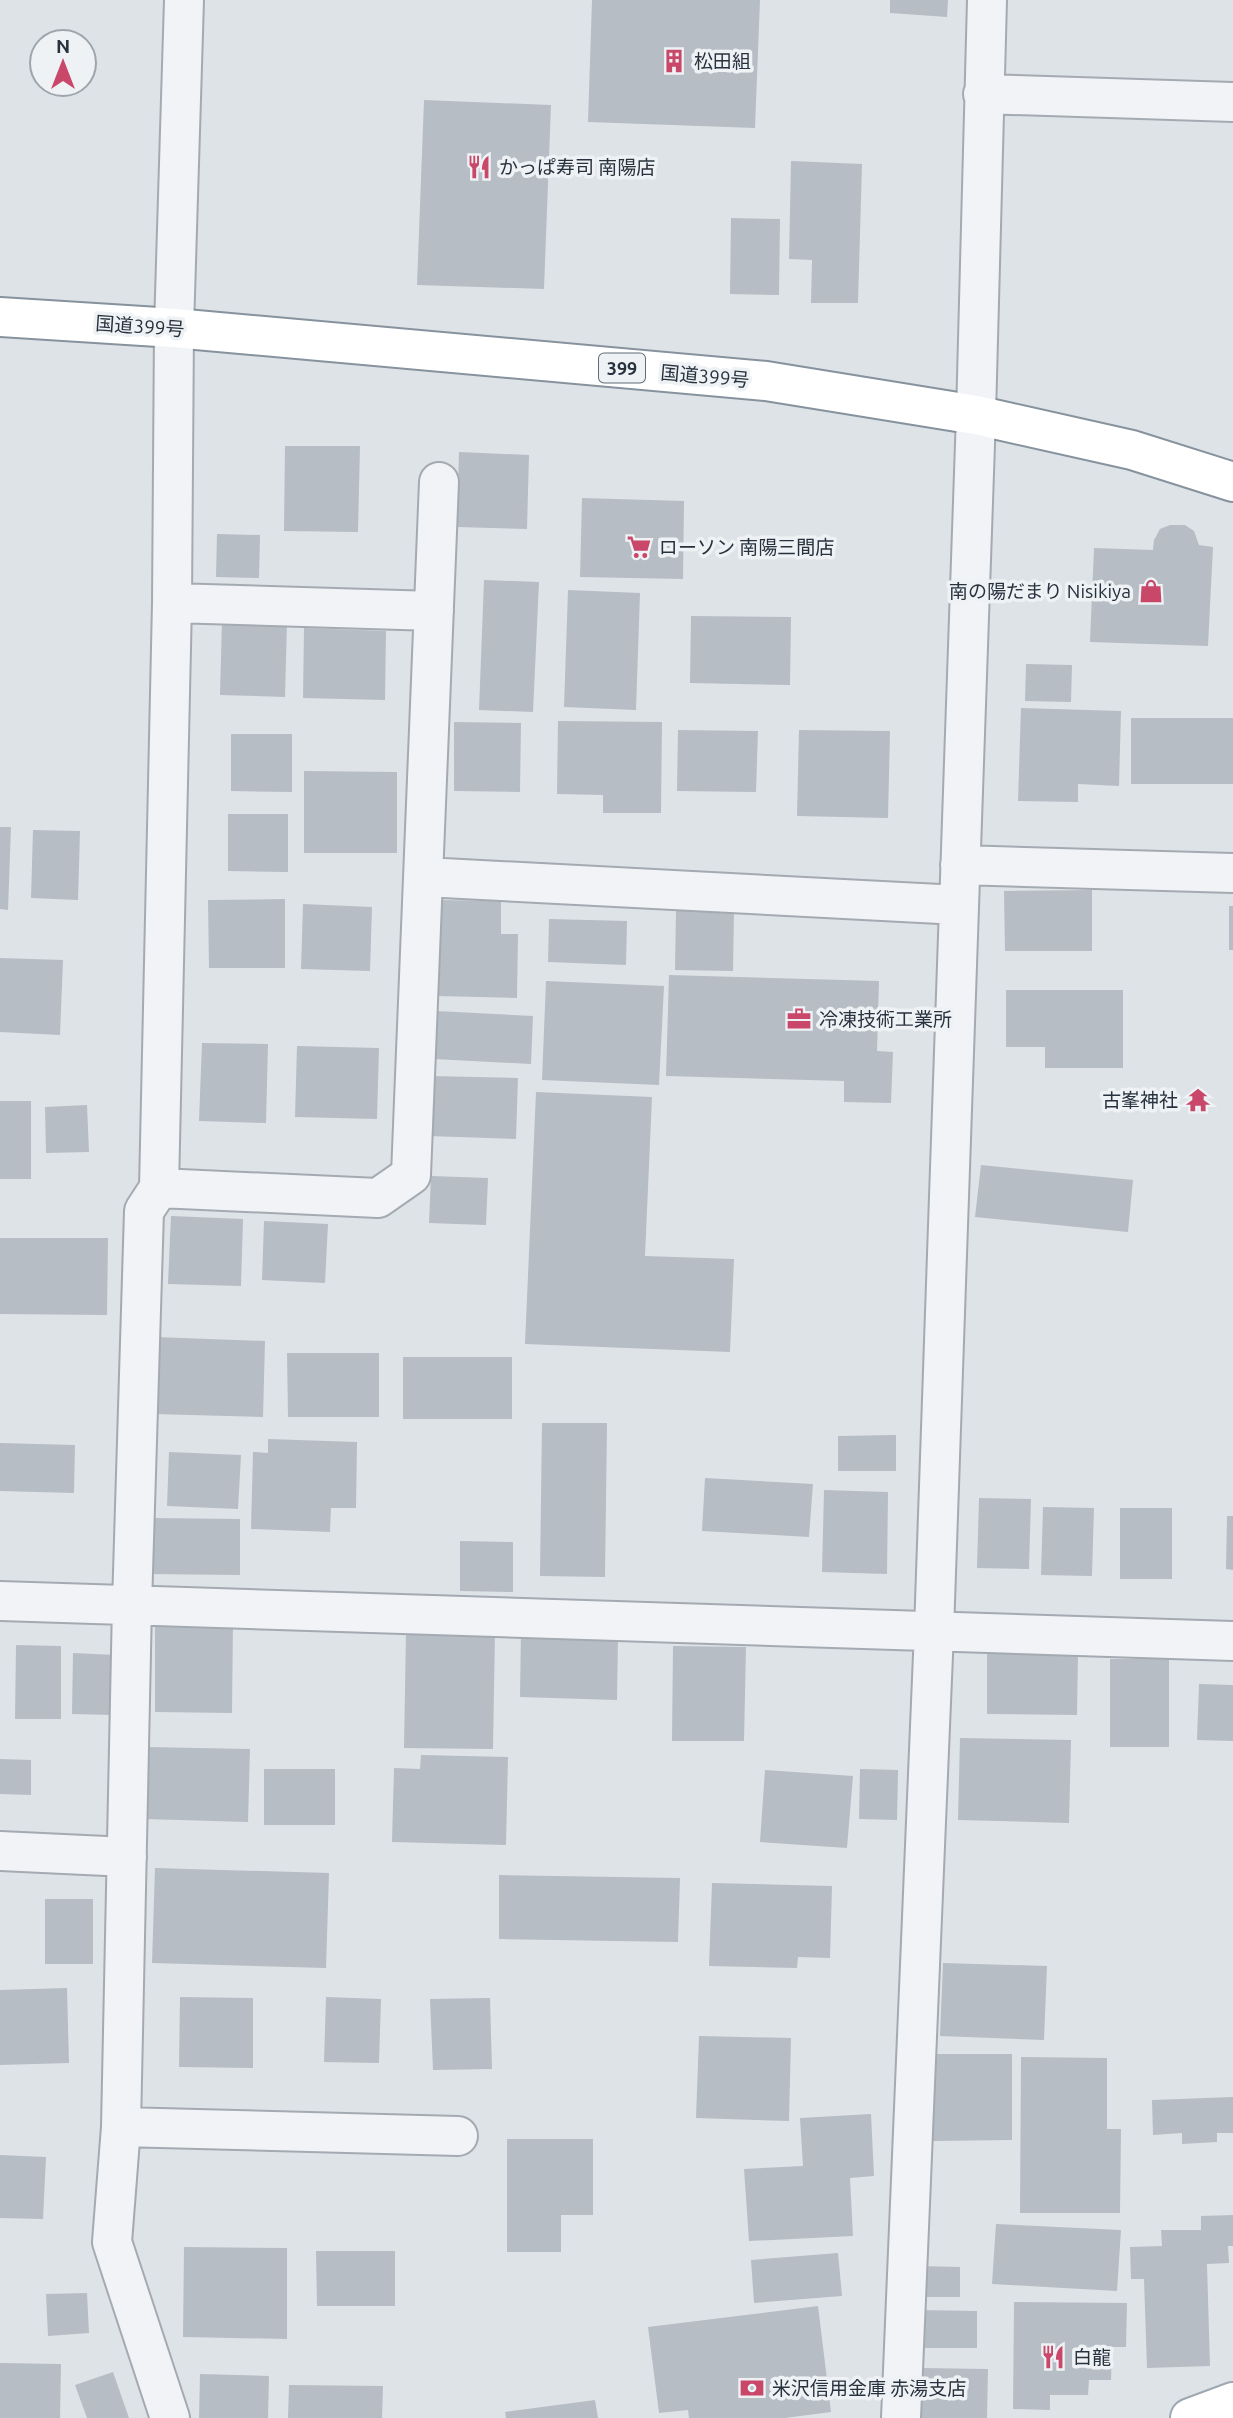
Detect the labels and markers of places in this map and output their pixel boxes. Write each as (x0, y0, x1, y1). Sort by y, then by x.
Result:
building icon: 松田組 (660, 47, 688, 75)
place label: 松田組 (694, 50, 751, 72)
restaurant icon: かっぱ寿司 南陽店 (465, 153, 493, 181)
place label: かっぱ寿司 南陽店 (499, 156, 655, 178)
supermarket icon: ローソン 南陽三間店 (625, 533, 653, 561)
place label: ローソン 南陽三間店 (659, 536, 834, 558)
shop icon: 南の陽だまり Nisikiya (1137, 577, 1165, 605)
place label: 南の陽だまり Nisikiya (949, 580, 1131, 602)
office icon: 冷凍技術工業所 (785, 1005, 813, 1033)
place label: 冷凍技術工業所 (819, 1008, 952, 1030)
temple icon: 古峯神社 (1184, 1086, 1212, 1114)
place label: 古峯神社 (1102, 1089, 1178, 1111)
restaurant icon: 白龍 (1039, 2343, 1067, 2371)
place label: 白龍 (1073, 2346, 1111, 2368)
bank icon: 米沢信用金庫 赤湯支店 (738, 2374, 766, 2402)
place label: 米沢信用金庫 赤湯支店 (772, 2377, 966, 2399)

